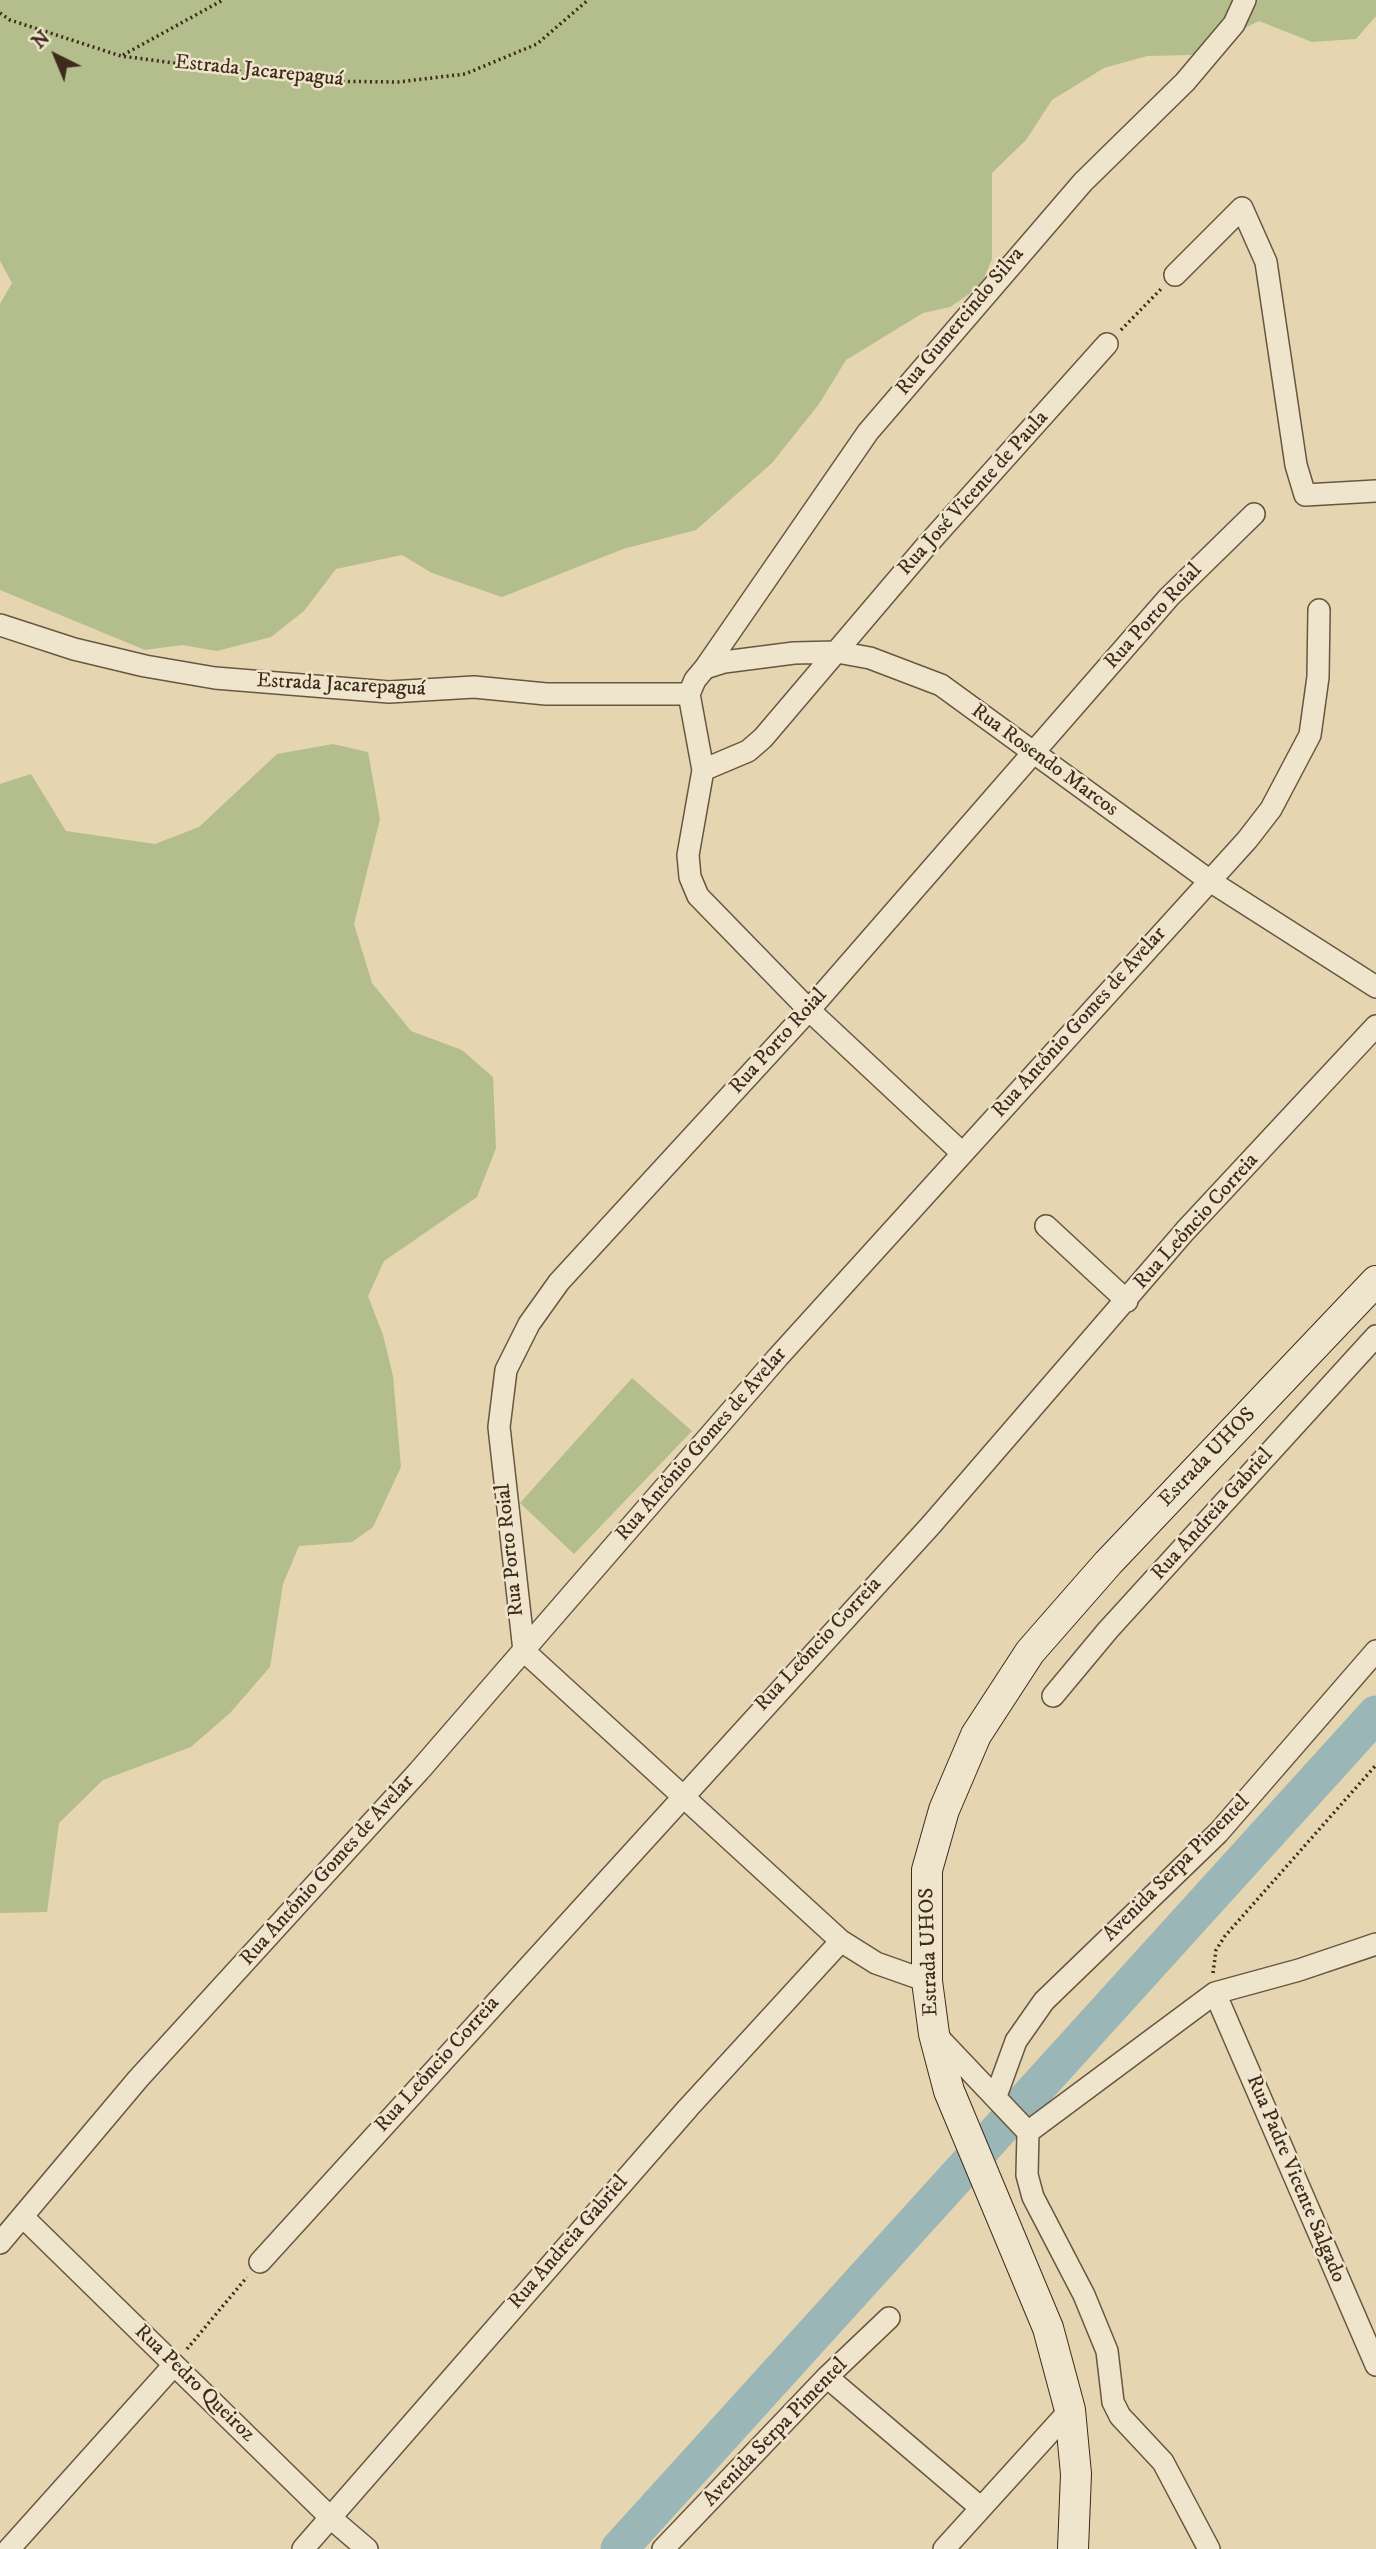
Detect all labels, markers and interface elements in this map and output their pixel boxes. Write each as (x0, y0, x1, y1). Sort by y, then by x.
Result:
north arrow (21, 21, 91, 91)
text: N (28, 27, 55, 54)
street label: Estrada Jacarepaguá (173, 51, 345, 93)
street label: Rua Gumercindo Silva (892, 243, 1030, 401)
street label: Rua José Vicente de Paula (893, 406, 1055, 582)
street label: Rua Porto Roial (1100, 559, 1208, 675)
street label: Estrada Jacarepaguá (256, 669, 426, 703)
street label: Rua Rosendo Marcos (966, 699, 1122, 823)
street label: Rua Antônio Gomes de Avelar (988, 922, 1172, 1124)
street label: Rua Porto Roial (725, 984, 833, 1100)
street label: Rua Leôncio Correia (1129, 1149, 1265, 1295)
street label: Rua Antônio Gomes de Avelar (611, 1343, 793, 1547)
street label: Estrada UHOS (1154, 1403, 1262, 1513)
street label: Rua Andreia Gabriel (1147, 1444, 1279, 1586)
street label: Rua Porto Roial (491, 1482, 531, 1618)
street label: Rua Leôncio Correia (750, 1573, 888, 1717)
street label: Rua Antônio Gomes de Avelar (236, 1770, 420, 1972)
street label: Avenida Serpa Pimentel (1098, 1790, 1256, 1948)
street label: Estrada UHOS (915, 1887, 945, 2017)
street label: Rua Leôncio Correia (370, 1992, 506, 2138)
street label: Rua Padre Vicente Salgado (1240, 2071, 1350, 2287)
street label: Rua Andreia Gabriel (504, 2171, 634, 2315)
street label: Rua Pedro Queiroz (128, 2320, 260, 2448)
street label: Avenida Serpa Pimentel (698, 2353, 854, 2513)

